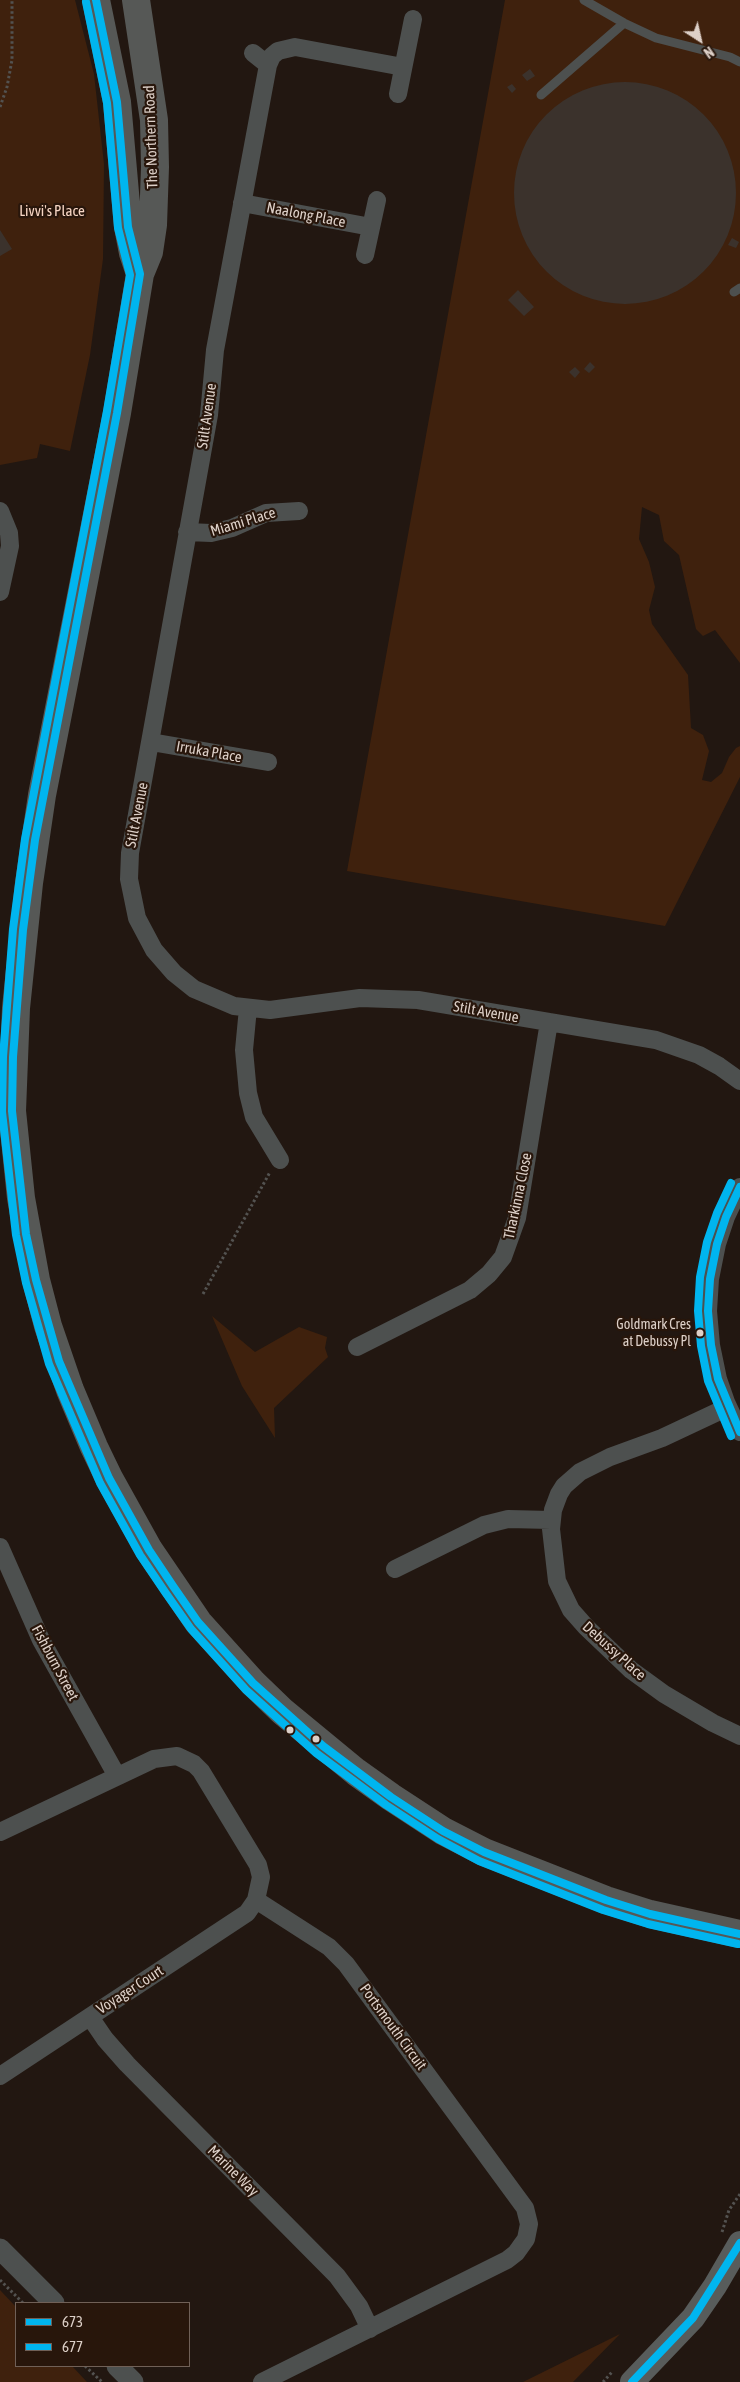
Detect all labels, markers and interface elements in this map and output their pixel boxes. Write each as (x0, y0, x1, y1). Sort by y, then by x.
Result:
north arrow (675, 15, 725, 65)
text: N (701, 43, 717, 61)
street label: The Northern Road (140, 85, 162, 189)
street label: Naalong Place (265, 199, 347, 231)
park label: Livvi's Place (19, 202, 85, 220)
street label: Stilt Avenue (193, 382, 221, 450)
street label: Miami Place (208, 504, 278, 540)
street label: Irruka Place (175, 737, 243, 767)
street label: Stilt Avenue (122, 781, 152, 849)
street label: Stilt Avenue (452, 997, 520, 1027)
street label: Tharkinna Close (500, 1151, 536, 1241)
place label: Goldmark Cres at Debussy Pl (616, 1317, 691, 1350)
marker: Goldmark Cres at Debussy Pl (695, 1328, 705, 1338)
street label: Debussy Place (579, 1618, 649, 1684)
street label: Fishburn Street (28, 1622, 82, 1704)
unlabelled marker (285, 1725, 295, 1735)
unlabelled marker (311, 1734, 321, 1744)
street label: Voyager Court (93, 1962, 167, 2018)
street label: Portsmouth Circuit (356, 1980, 430, 2074)
street label: Marine Way (204, 2142, 262, 2200)
legend (15, 2302, 190, 2367)
text: 673 (62, 2313, 83, 2330)
text: 677 (62, 2338, 83, 2355)

